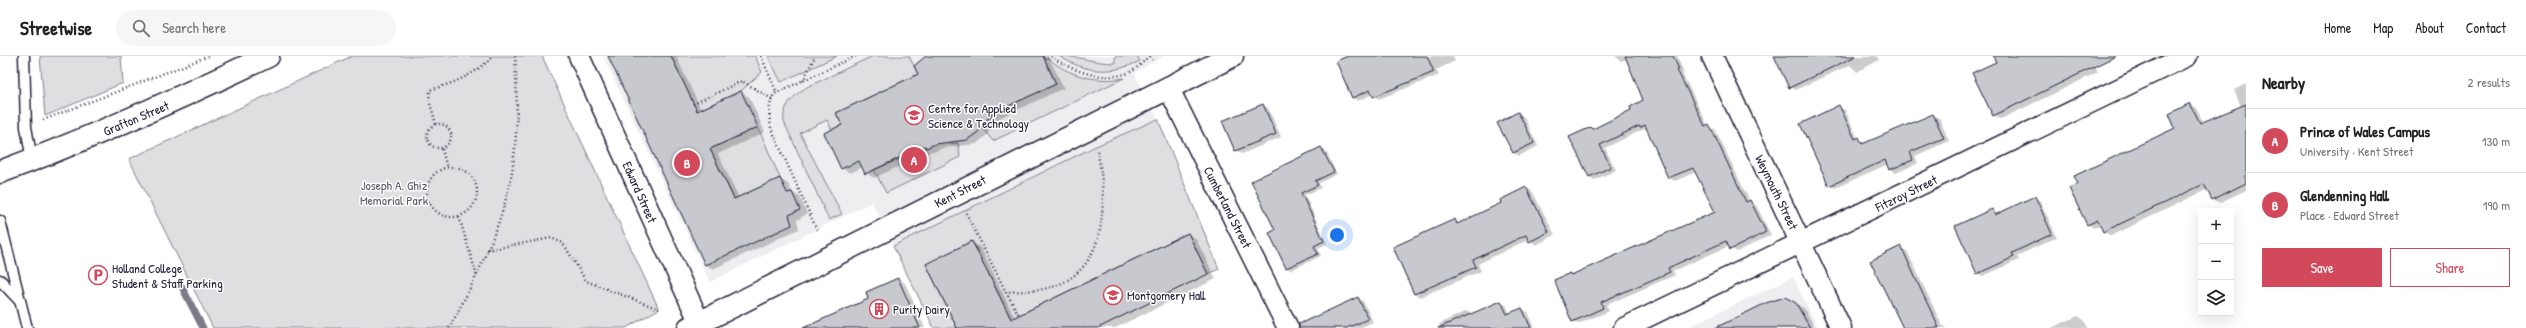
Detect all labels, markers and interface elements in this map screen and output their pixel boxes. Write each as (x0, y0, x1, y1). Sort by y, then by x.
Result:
search box (116, 10, 396, 46)
text: Streetwise (20, 15, 92, 41)
icon: search (130, 17, 152, 39)
text: Search here (162, 17, 226, 38)
text: Home (2324, 18, 2351, 37)
text: Map (2373, 18, 2393, 37)
text: About (2415, 18, 2444, 37)
text: Contact (2466, 18, 2506, 37)
text: Nearby (2262, 71, 2305, 94)
text: 2 results (2468, 73, 2510, 91)
street label: Grafton Street (100, 96, 172, 140)
place label: Centre for Applied Science & Technology (928, 99, 1029, 132)
school or university icon: Centre for Applied Science & Technology (903, 104, 925, 126)
text: Prince of Wales Campus (2300, 121, 2430, 142)
text: A (2272, 132, 2278, 150)
text: 130 m (2482, 132, 2510, 150)
text: University · Kent Street (2300, 142, 2413, 160)
pin: A (901, 145, 927, 175)
pin: B (674, 148, 700, 178)
street label: Weymouth Street (1751, 152, 1803, 233)
street label: Edward Street (619, 159, 662, 226)
street label: Cumberland Street (1200, 163, 1257, 251)
street label: Kent Street (931, 170, 989, 212)
street label: Fitzroy Street (1871, 170, 1940, 216)
park label: Joseph A. Ghiz Memorial Park (360, 176, 429, 209)
text: Glendenning Hall (2300, 185, 2389, 206)
text: B (2272, 196, 2278, 214)
text: 190 m (2483, 196, 2510, 214)
text: Place · Edward Street (2300, 206, 2399, 224)
map controls (2198, 208, 2234, 316)
button: + (2198, 208, 2234, 244)
your location (1327, 225, 1347, 245)
button: − (2198, 244, 2234, 280)
button: Save (2262, 248, 2382, 287)
button: Share (2390, 248, 2510, 287)
place label: Holland College Student & Staff Parking (112, 259, 223, 292)
parking icon: Holland College Student & Staff Parking (87, 264, 109, 286)
button: layers (2198, 280, 2234, 316)
school or university icon: Montgomery Hall (1102, 284, 1124, 306)
place label: Montgomery Hall (1127, 286, 1206, 304)
building icon: Purity Dairy (868, 298, 890, 320)
place label: Purity Dairy (893, 300, 951, 318)

